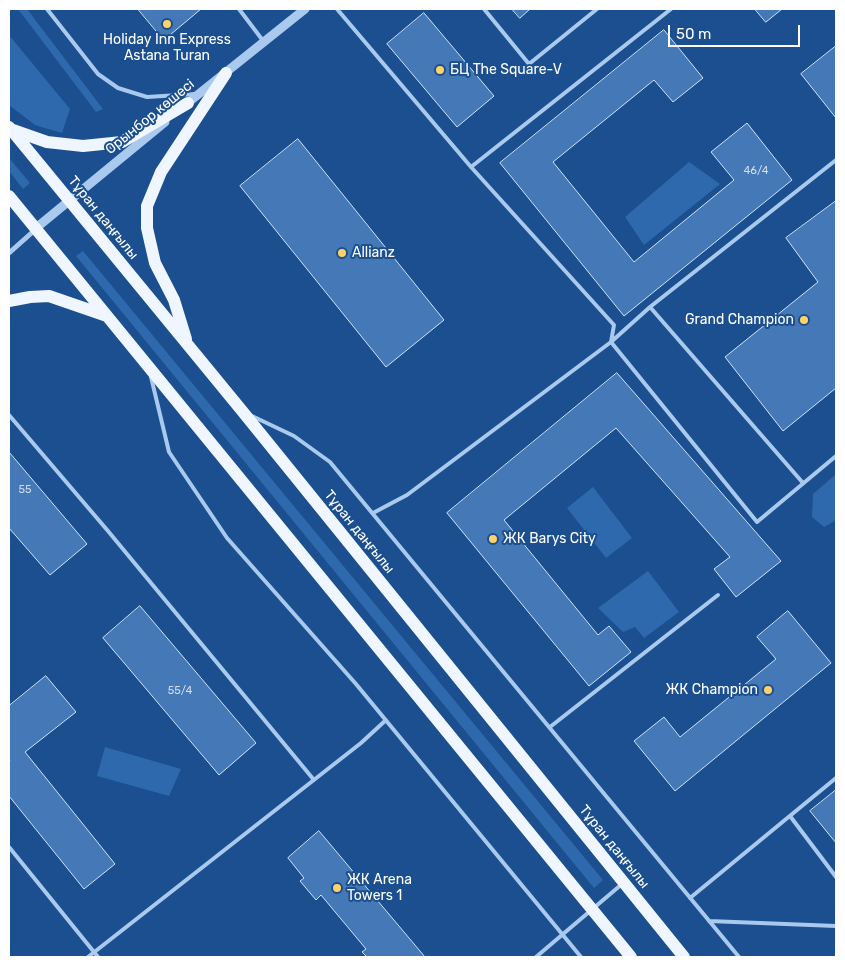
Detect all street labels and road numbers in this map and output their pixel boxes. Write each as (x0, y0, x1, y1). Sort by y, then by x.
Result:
street label: Орынбор көшесі (102, 76, 198, 158)
street label: Тұран даңғылы (64, 173, 142, 263)
street label: Тұран даңғылы (320, 487, 398, 577)
street label: Тұран даңғылы (575, 802, 653, 892)

